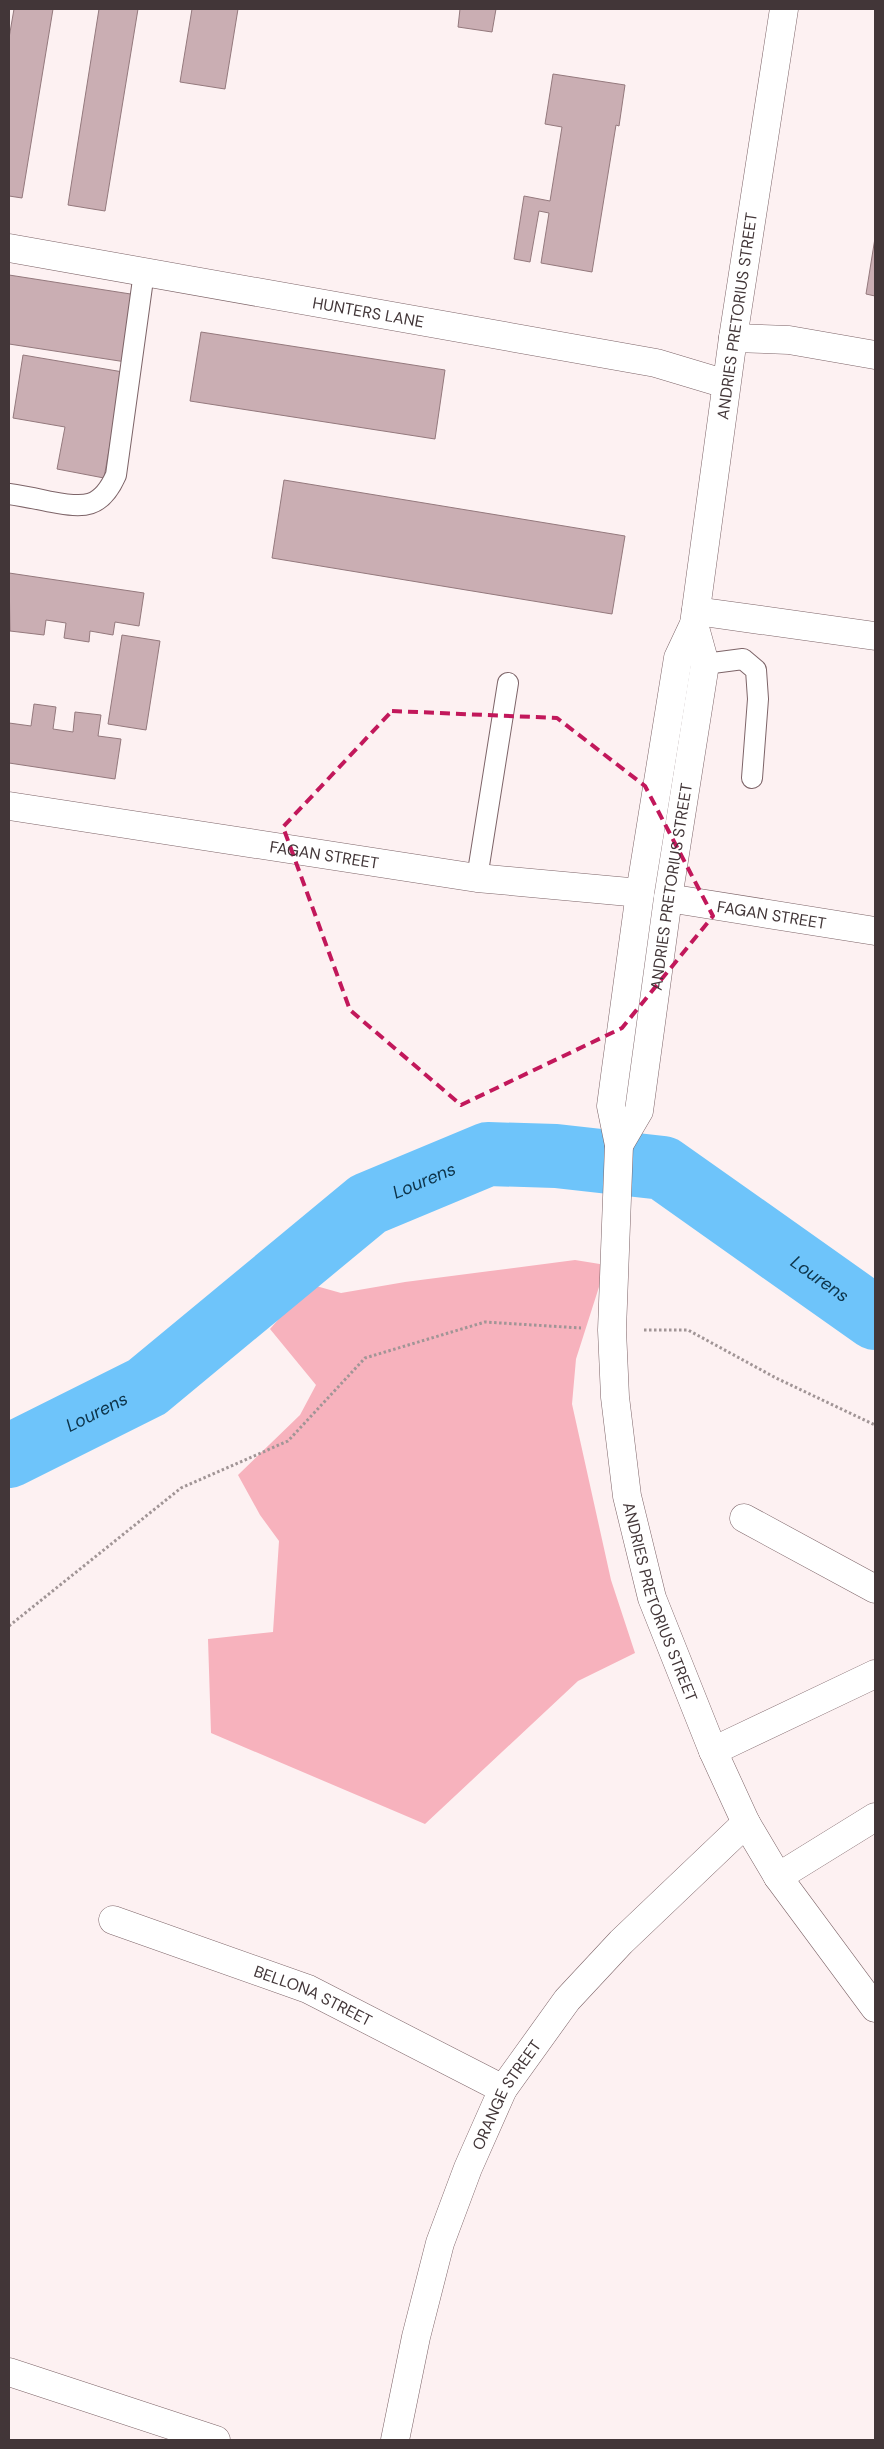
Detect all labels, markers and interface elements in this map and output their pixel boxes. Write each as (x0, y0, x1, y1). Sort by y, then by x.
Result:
street label: ANDRIES PRETORIUS STREET (712, 211, 762, 421)
street label: HUNTERS LANE (311, 292, 426, 332)
street label: ANDRIES PRETORIUS STREET (645, 782, 697, 992)
street label: FAGAN STREET (268, 836, 380, 873)
street label: FAGAN STREET (716, 895, 828, 934)
water label: Lourens (389, 1157, 459, 1204)
water label: Lourens (786, 1250, 854, 1308)
water label: Lourens (62, 1387, 132, 1438)
street label: ANDRIES PRETORIUS STREET (618, 1500, 703, 1705)
street label: BELLONA STREET (251, 1960, 376, 2031)
street label: ORANGE STREET (467, 2036, 546, 2153)

